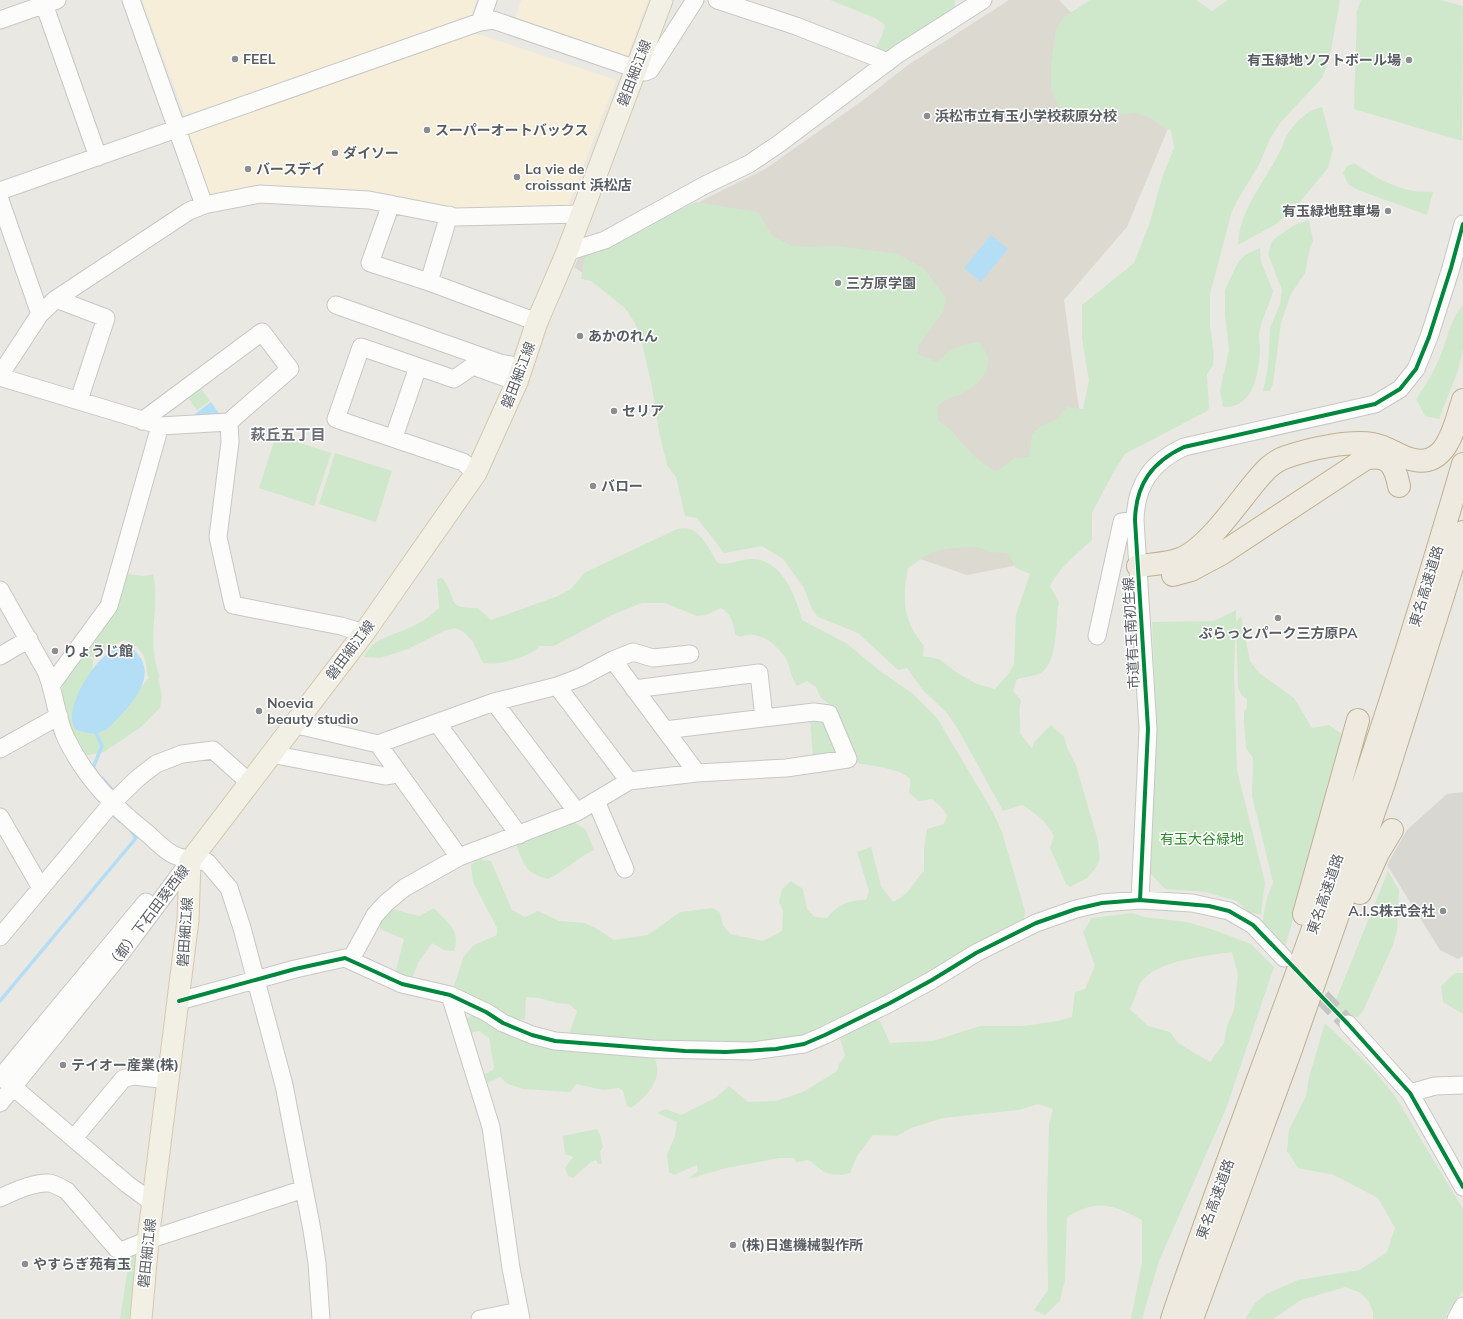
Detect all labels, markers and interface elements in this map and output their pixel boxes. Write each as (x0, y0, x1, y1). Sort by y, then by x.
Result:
street label: 磐田細江線 (613, 37, 655, 109)
place label: FEEL (243, 50, 276, 68)
place label: 有玉緑地ソフトボール場 (1247, 51, 1401, 69)
marker: FEEL (230, 54, 240, 64)
marker: 有玉緑地ソフトボール場 (1404, 55, 1414, 65)
place label: 浜松市立有玉小学校萩原分校 (935, 107, 1117, 125)
marker: 浜松市立有玉小学校萩原分校 (922, 111, 932, 121)
place label: スーパーオートバックス (435, 121, 588, 139)
marker: スーパーオートバックス (422, 125, 432, 135)
place label: ダイソー (343, 144, 399, 162)
marker: ダイソー (330, 148, 340, 158)
place label: バースデイ (256, 160, 325, 178)
place label: La vie de croissant 浜松店 (525, 160, 632, 194)
marker: バースデイ (243, 164, 253, 174)
marker: La vie de croissant 浜松店 (512, 172, 522, 182)
place label: 有玉緑地駐車場 (1282, 202, 1380, 220)
marker: 有玉緑地駐車場 (1383, 206, 1393, 216)
place label: 三方原学園 (846, 274, 916, 292)
marker: 三方原学園 (833, 278, 843, 288)
place label: あかのれん (588, 327, 658, 345)
marker: あかのれん (575, 331, 585, 341)
street label: 磐田細江線 (497, 339, 539, 411)
place label: セリア (622, 402, 664, 420)
marker: セリア (609, 406, 619, 416)
district label: 萩丘五丁目 (250, 425, 326, 444)
place label: バロー (601, 477, 643, 495)
marker: バロー (588, 481, 598, 491)
street label: 東名高速道路 (1405, 543, 1447, 629)
street label: 市道有玉南初生線 (1119, 577, 1143, 689)
marker: ぷらっとパーク三方原PA (1273, 613, 1283, 623)
street label: 磐田細江線 (322, 617, 378, 683)
place label: ぷらっとパーク三方原PA (1199, 624, 1358, 642)
place label: りょうじ館 (63, 642, 133, 660)
marker: りょうじ館 (50, 646, 60, 656)
place label: Noevia beauty studio (267, 694, 358, 728)
marker: Noevia beauty studio (254, 706, 264, 716)
park label: 有玉大谷緑地 (1160, 830, 1244, 848)
street label: 東名高速道路 (1303, 851, 1347, 937)
street label: （都）下石田葵西線 (103, 861, 193, 973)
street label: 磐田細江線 (174, 896, 196, 968)
place label: A.I.S株式会社 (1348, 902, 1435, 920)
marker: A.I.S株式会社 (1438, 906, 1448, 916)
place label: テイオー産業(株) (71, 1056, 179, 1074)
marker: テイオー産業(株) (58, 1060, 68, 1070)
street label: 東名高速道路 (1192, 1156, 1238, 1242)
street label: 磐田細江線 (134, 1217, 160, 1289)
place label: (株)日進機械製作所 (741, 1236, 863, 1254)
marker: (株)日進機械製作所 (728, 1240, 738, 1250)
place label: やすらぎ苑有玉 (33, 1255, 131, 1273)
marker: やすらぎ苑有玉 (20, 1259, 30, 1269)

